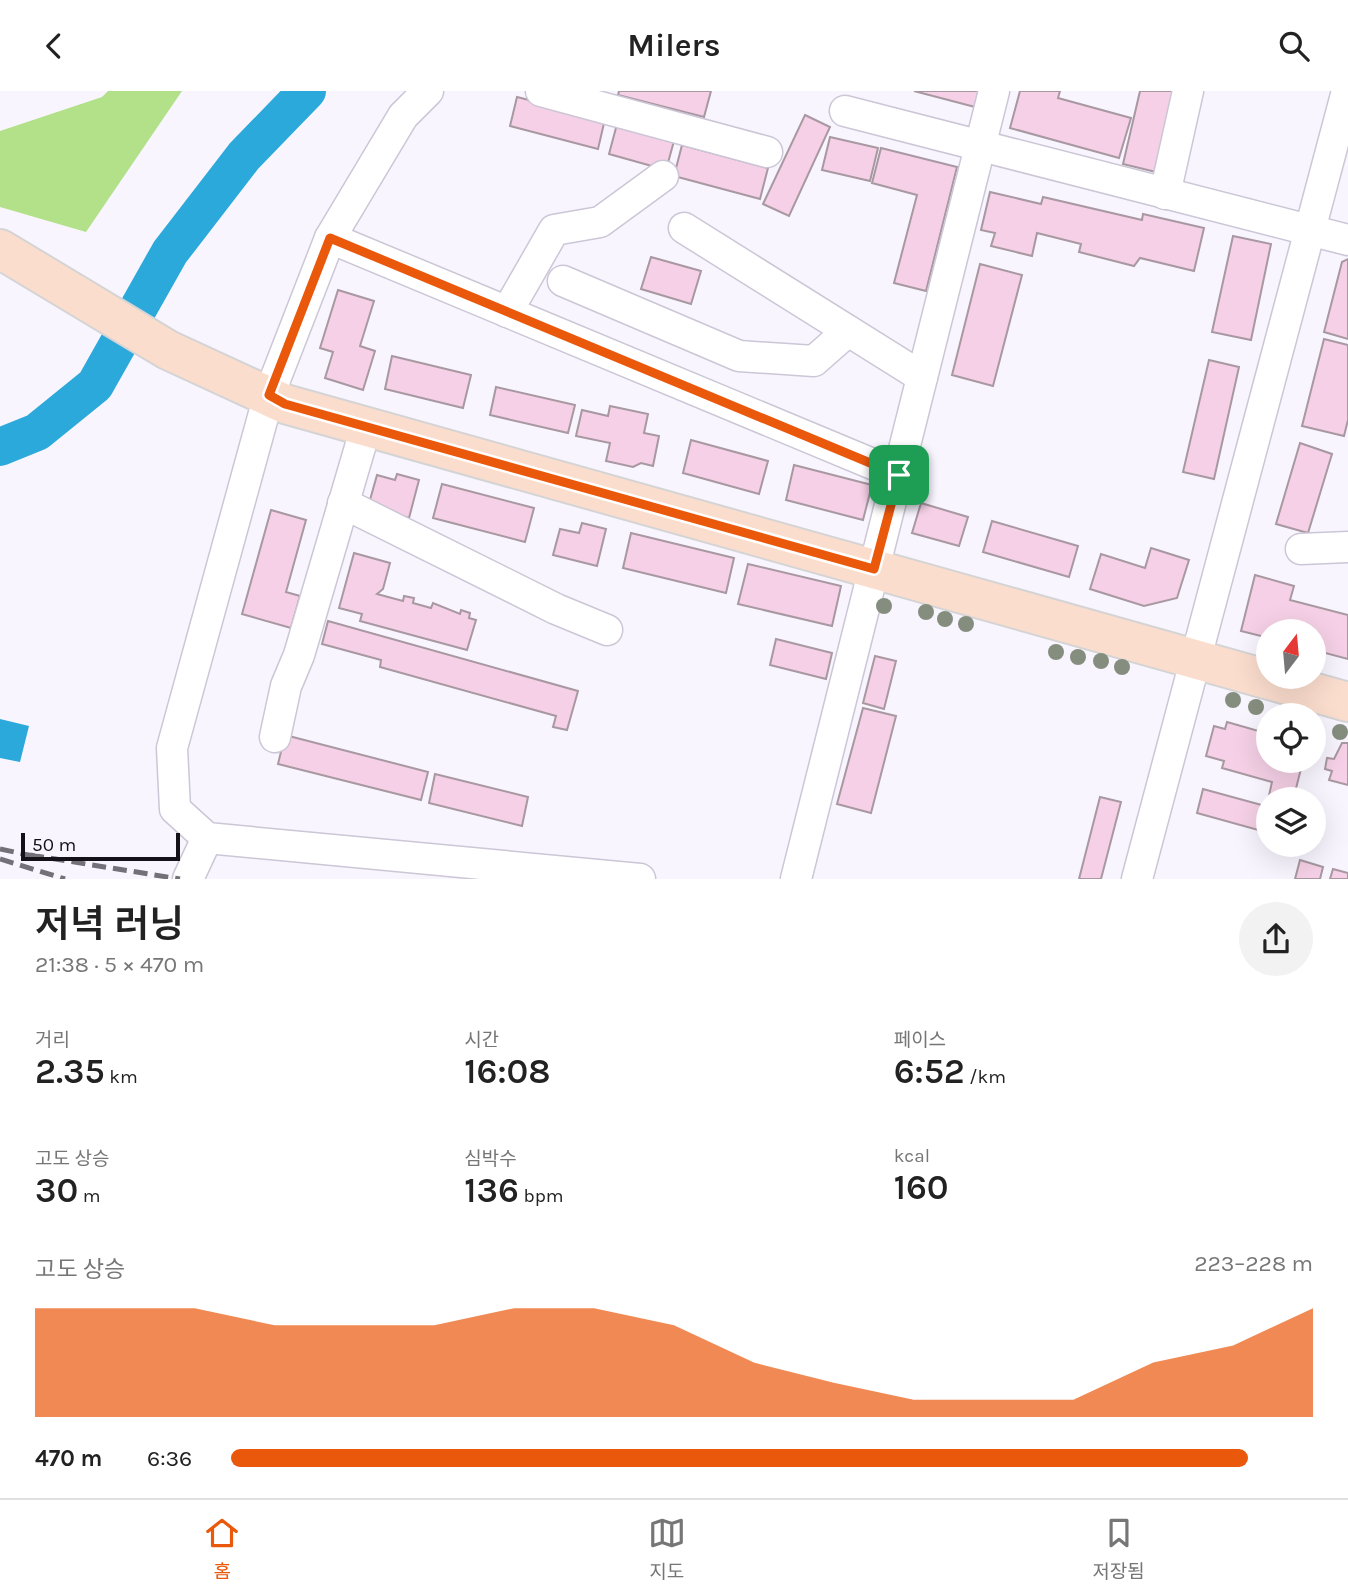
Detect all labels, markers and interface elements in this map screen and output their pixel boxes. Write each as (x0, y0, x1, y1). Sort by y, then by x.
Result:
icon: back (35, 27, 73, 65)
text: Milers (627, 27, 721, 64)
icon: search (1275, 27, 1313, 65)
pin (869, 445, 929, 505)
icon: arrive (880, 456, 918, 494)
north arrow (1256, 619, 1326, 689)
map controls (1256, 619, 1326, 857)
button: locate (1256, 703, 1326, 773)
button: layers (1256, 787, 1326, 857)
scale bar (21, 829, 180, 861)
text: 50 m (32, 834, 76, 856)
text: 저녁 러닝 (35, 902, 184, 947)
button: share (1239, 902, 1313, 976)
text: 21:38 · 5 × 470 m (35, 951, 204, 978)
text: 거리 (35, 1029, 70, 1051)
text: 시간 (464, 1029, 499, 1051)
text: 페이스 (894, 1029, 946, 1051)
text: 2.35 (35, 1051, 105, 1092)
text: 16:08 (464, 1051, 551, 1092)
text: 6:52 (894, 1051, 965, 1092)
text: km (105, 1066, 138, 1088)
text: /km (965, 1066, 1006, 1088)
text: kcal (894, 1145, 930, 1167)
text: 고도 상승 (35, 1148, 109, 1170)
text: 심박수 (464, 1148, 517, 1170)
text: 160 (894, 1167, 949, 1208)
text: 30 (35, 1170, 78, 1211)
text: 136 (464, 1170, 519, 1211)
text: m (78, 1185, 101, 1207)
text: bpm (519, 1185, 564, 1207)
text: 223–228 m (1194, 1250, 1313, 1277)
text: 고도 상승 (35, 1256, 125, 1283)
text: 470 m (35, 1445, 102, 1472)
text: 6:36 (147, 1445, 192, 1472)
tab: 홈 (203, 1514, 241, 1583)
tab: 지도 (648, 1514, 686, 1583)
tab: 저장됨 (1092, 1514, 1145, 1583)

